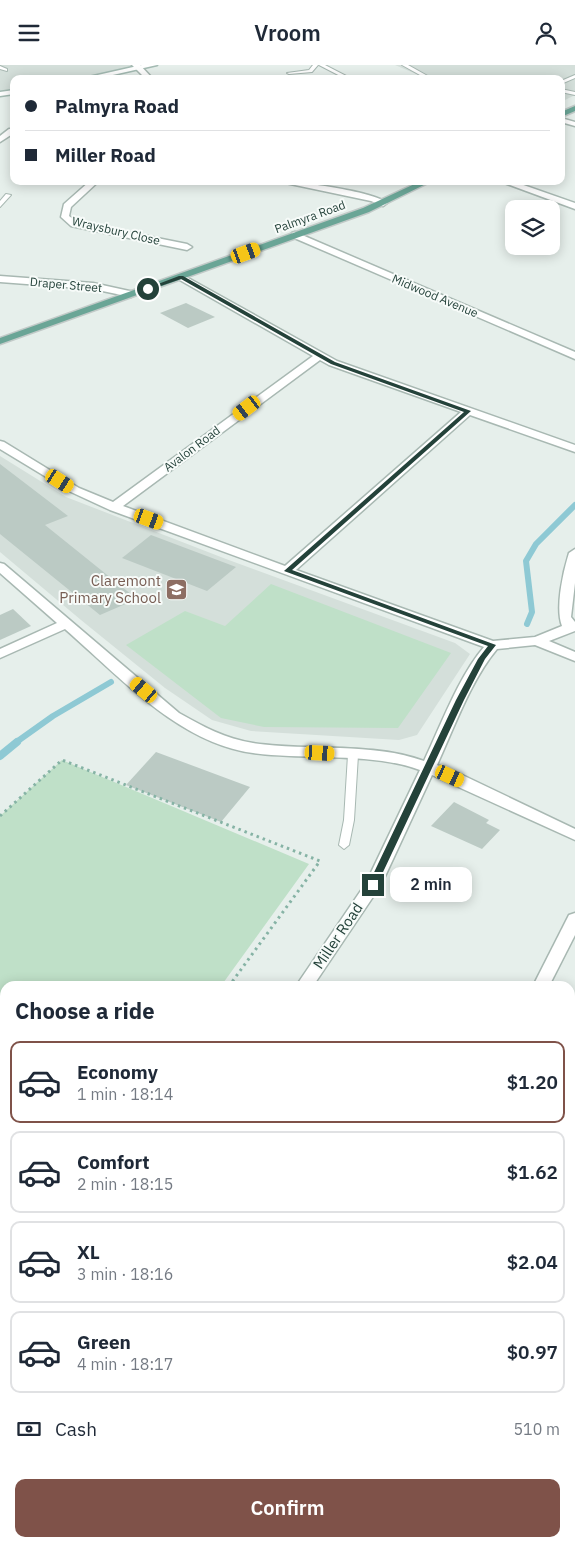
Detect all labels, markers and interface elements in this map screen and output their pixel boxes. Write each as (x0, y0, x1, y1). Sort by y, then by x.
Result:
text: Vroom (254, 18, 321, 47)
icon: menu (15, 19, 43, 47)
icon: person (532, 19, 560, 47)
text: Palmyra Road (55, 94, 179, 118)
text: Miller Road (55, 143, 156, 167)
street label: Palmyra Road (272, 197, 347, 236)
map controls (505, 200, 560, 255)
button: layers (505, 200, 560, 255)
street label: Wraysbury Close (71, 213, 162, 248)
car (229, 241, 262, 265)
street label: Midwood Avenue (390, 271, 481, 321)
street label: Draper Street (29, 274, 103, 295)
route start (137, 278, 159, 300)
car (230, 393, 263, 423)
street label: Avalon Road (160, 422, 223, 475)
car (43, 467, 76, 495)
car (132, 507, 165, 531)
place label: Claremont Primary School (59, 571, 161, 607)
school or university icon: Claremont Primary School (165, 578, 189, 602)
car (127, 675, 160, 705)
car (304, 745, 335, 761)
car (433, 763, 466, 789)
callout: 2 min (390, 867, 473, 903)
route end (362, 874, 384, 896)
text: 2 min (410, 874, 452, 894)
street label: Miller Road (309, 899, 367, 972)
text: Choose a ride (15, 996, 155, 1025)
icon: car (17, 1060, 62, 1105)
text: Economy (77, 1060, 158, 1084)
text: $1.20 (507, 1070, 558, 1094)
text: 1 min · 18:14 (77, 1084, 173, 1104)
icon: car (17, 1150, 62, 1195)
text: Comfort (77, 1150, 150, 1174)
text: $1.62 (507, 1160, 558, 1184)
text: 2 min · 18:15 (77, 1174, 173, 1194)
icon: car (17, 1240, 62, 1285)
text: XL (77, 1240, 100, 1264)
text: $2.04 (507, 1250, 558, 1274)
text: 3 min · 18:16 (77, 1264, 173, 1284)
icon: car (17, 1330, 62, 1375)
text: Green (77, 1330, 131, 1354)
text: $0.97 (507, 1340, 558, 1364)
text: 4 min · 18:17 (77, 1354, 173, 1374)
icon: cash (15, 1415, 43, 1443)
text: Cash (55, 1417, 97, 1441)
text: 510 m (513, 1419, 560, 1439)
button: Confirm (15, 1479, 560, 1537)

